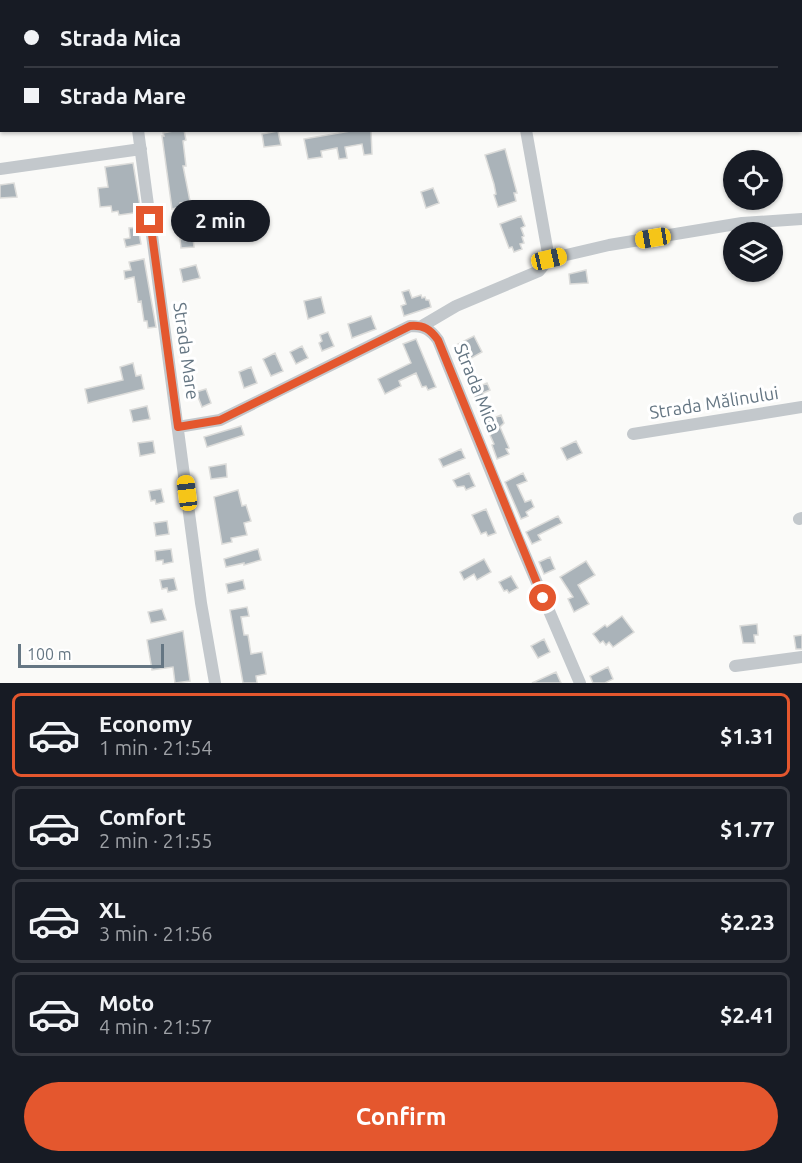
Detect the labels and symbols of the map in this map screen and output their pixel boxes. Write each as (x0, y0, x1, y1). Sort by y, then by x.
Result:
callout: 2 min (171, 199, 270, 241)
route end (136, 206, 163, 233)
car (634, 226, 672, 250)
car (529, 246, 569, 272)
street label: Strada Mare (170, 301, 204, 401)
street label: Strada Mica (451, 340, 505, 435)
street label: Strada Mălinului (648, 382, 780, 422)
car (176, 474, 198, 512)
route start (529, 584, 556, 611)
scale bar (18, 641, 164, 668)

